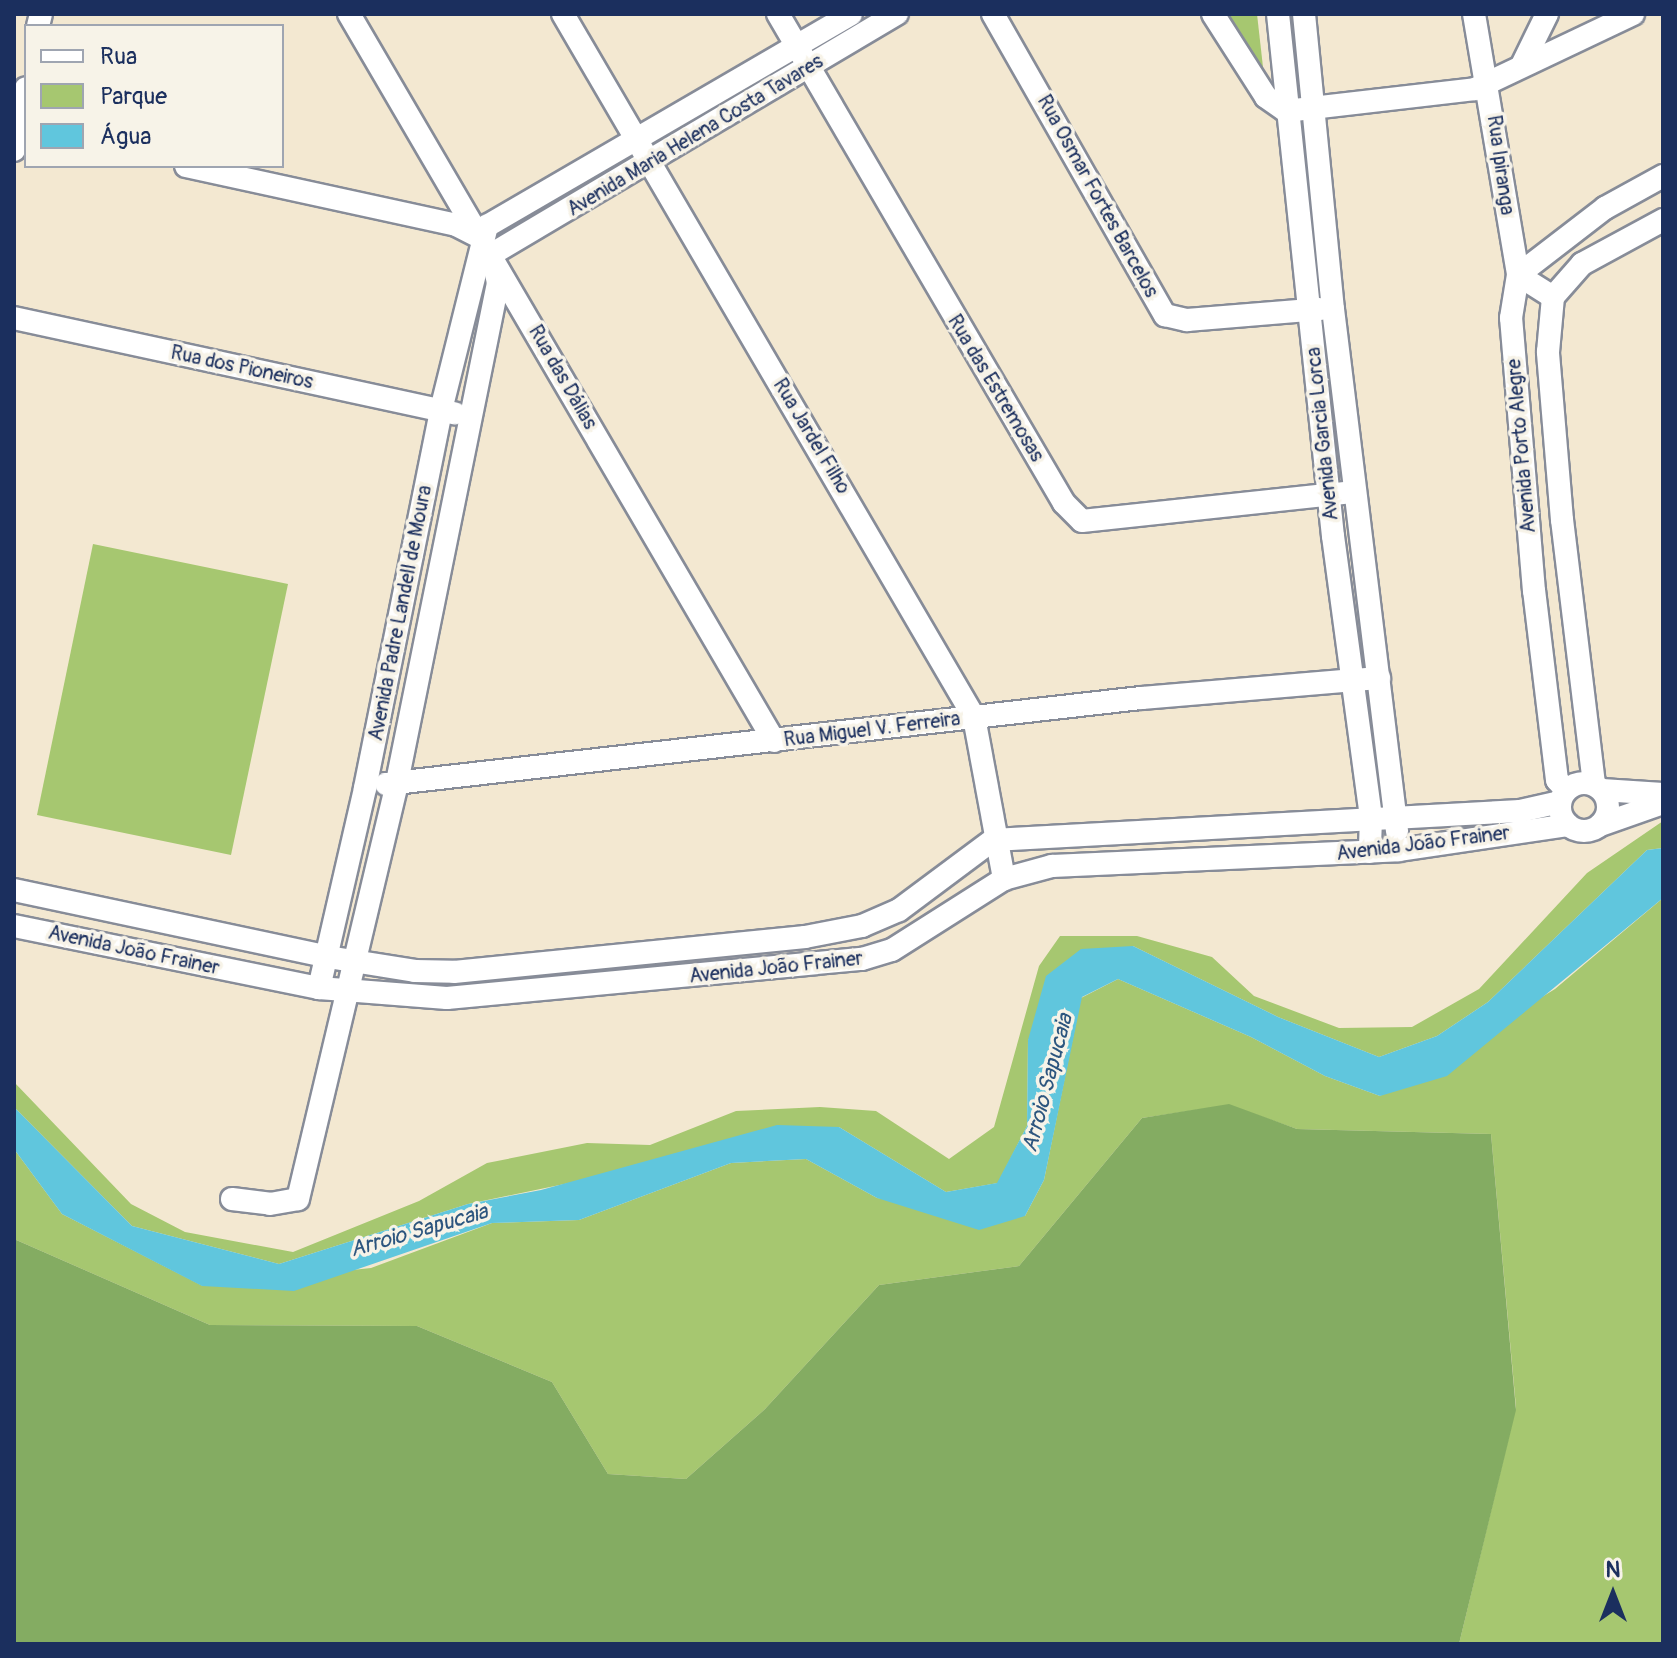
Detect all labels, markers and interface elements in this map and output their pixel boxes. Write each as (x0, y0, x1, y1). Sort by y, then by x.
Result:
legend (24, 24, 284, 168)
text: Rua (100, 42, 137, 71)
street label: Avenida Maria Helena Costa Tavares (563, 49, 827, 221)
text: Parque (100, 82, 167, 111)
street label: Rua Osmar Fortes Barcelos (1032, 91, 1164, 301)
street label: Rua Ipiranga (1482, 114, 1520, 216)
text: Água (100, 122, 151, 151)
street label: Rua das Estremosas (943, 310, 1049, 466)
street label: Rua das Dálias (524, 321, 602, 433)
street label: Rua dos Pioneiros (169, 340, 315, 394)
street label: Avenida Garcia Lorca (1301, 346, 1343, 522)
street label: Avenida Porto Alegre (1501, 358, 1541, 534)
street label: Rua Jardel Filho (768, 374, 856, 498)
street label: Avenida Padre Landell de Moura (363, 483, 437, 743)
street label: Rua Miguel V. Ferreira (782, 706, 962, 752)
street label: Avenida João Frainer (1335, 820, 1511, 866)
street label: Avenida João Frainer (46, 920, 222, 980)
street label: Avenida João Frainer (688, 946, 864, 988)
water label: Arroio Sapucaia (1017, 1011, 1079, 1155)
water label: Arroio Sapucaia (347, 1199, 491, 1263)
north arrow (1573, 1554, 1653, 1634)
text: N (1606, 1556, 1620, 1584)

